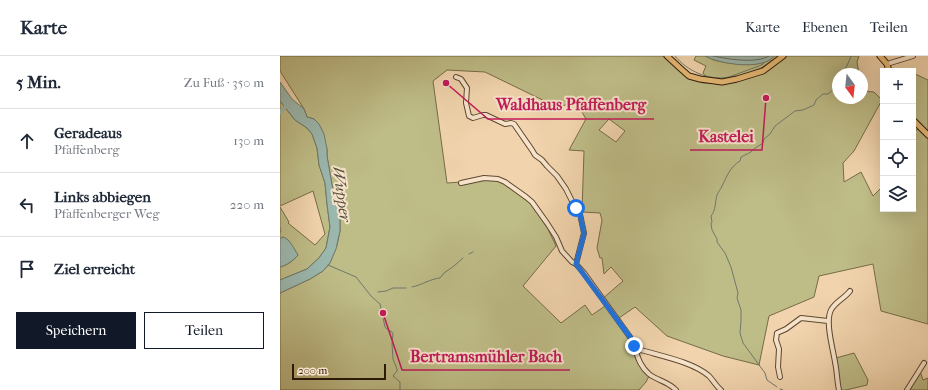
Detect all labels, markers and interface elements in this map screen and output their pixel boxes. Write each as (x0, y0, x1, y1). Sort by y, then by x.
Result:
text: Karte (20, 17, 67, 39)
text: Karte (745, 19, 780, 36)
text: Ebenen (802, 19, 848, 36)
text: Teilen (870, 19, 908, 36)
north arrow (832, 68, 868, 104)
map controls (880, 68, 916, 212)
button: + (880, 68, 916, 104)
text: 5 Min. (16, 72, 61, 92)
text: Zu Fuß · 350 m (184, 75, 264, 90)
callout: Waldhaus Pfaffenberg (488, 91, 654, 119)
text: Waldhaus Pfaffenberg (495, 95, 647, 115)
button: − (880, 104, 916, 140)
callout: Kastelei (690, 122, 762, 150)
text: Geradeaus (54, 124, 122, 142)
text: Kastelei (698, 127, 754, 146)
icon: ahead (16, 130, 38, 152)
text: 130 m (233, 133, 264, 148)
button: locate (880, 140, 916, 176)
text: Pfaffenberg (54, 142, 119, 157)
water label: Wupper (329, 165, 356, 225)
button: layers (880, 176, 916, 212)
text: Links abbiegen (54, 188, 151, 206)
icon: left (16, 194, 38, 216)
text: 220 m (230, 197, 264, 212)
route start (567, 199, 585, 217)
text: Pfaffenberger Weg (54, 206, 159, 221)
icon: arrive (16, 258, 38, 280)
text: Ziel erreicht (54, 260, 135, 278)
button: Speichern (16, 312, 136, 349)
button: Teilen (144, 312, 264, 349)
route end (625, 337, 643, 355)
callout: Bertramsmühler Bach (402, 342, 570, 370)
text: Bertramsmühler Bach (410, 347, 563, 366)
scale bar (292, 362, 386, 381)
text: 200 m (298, 364, 327, 377)

